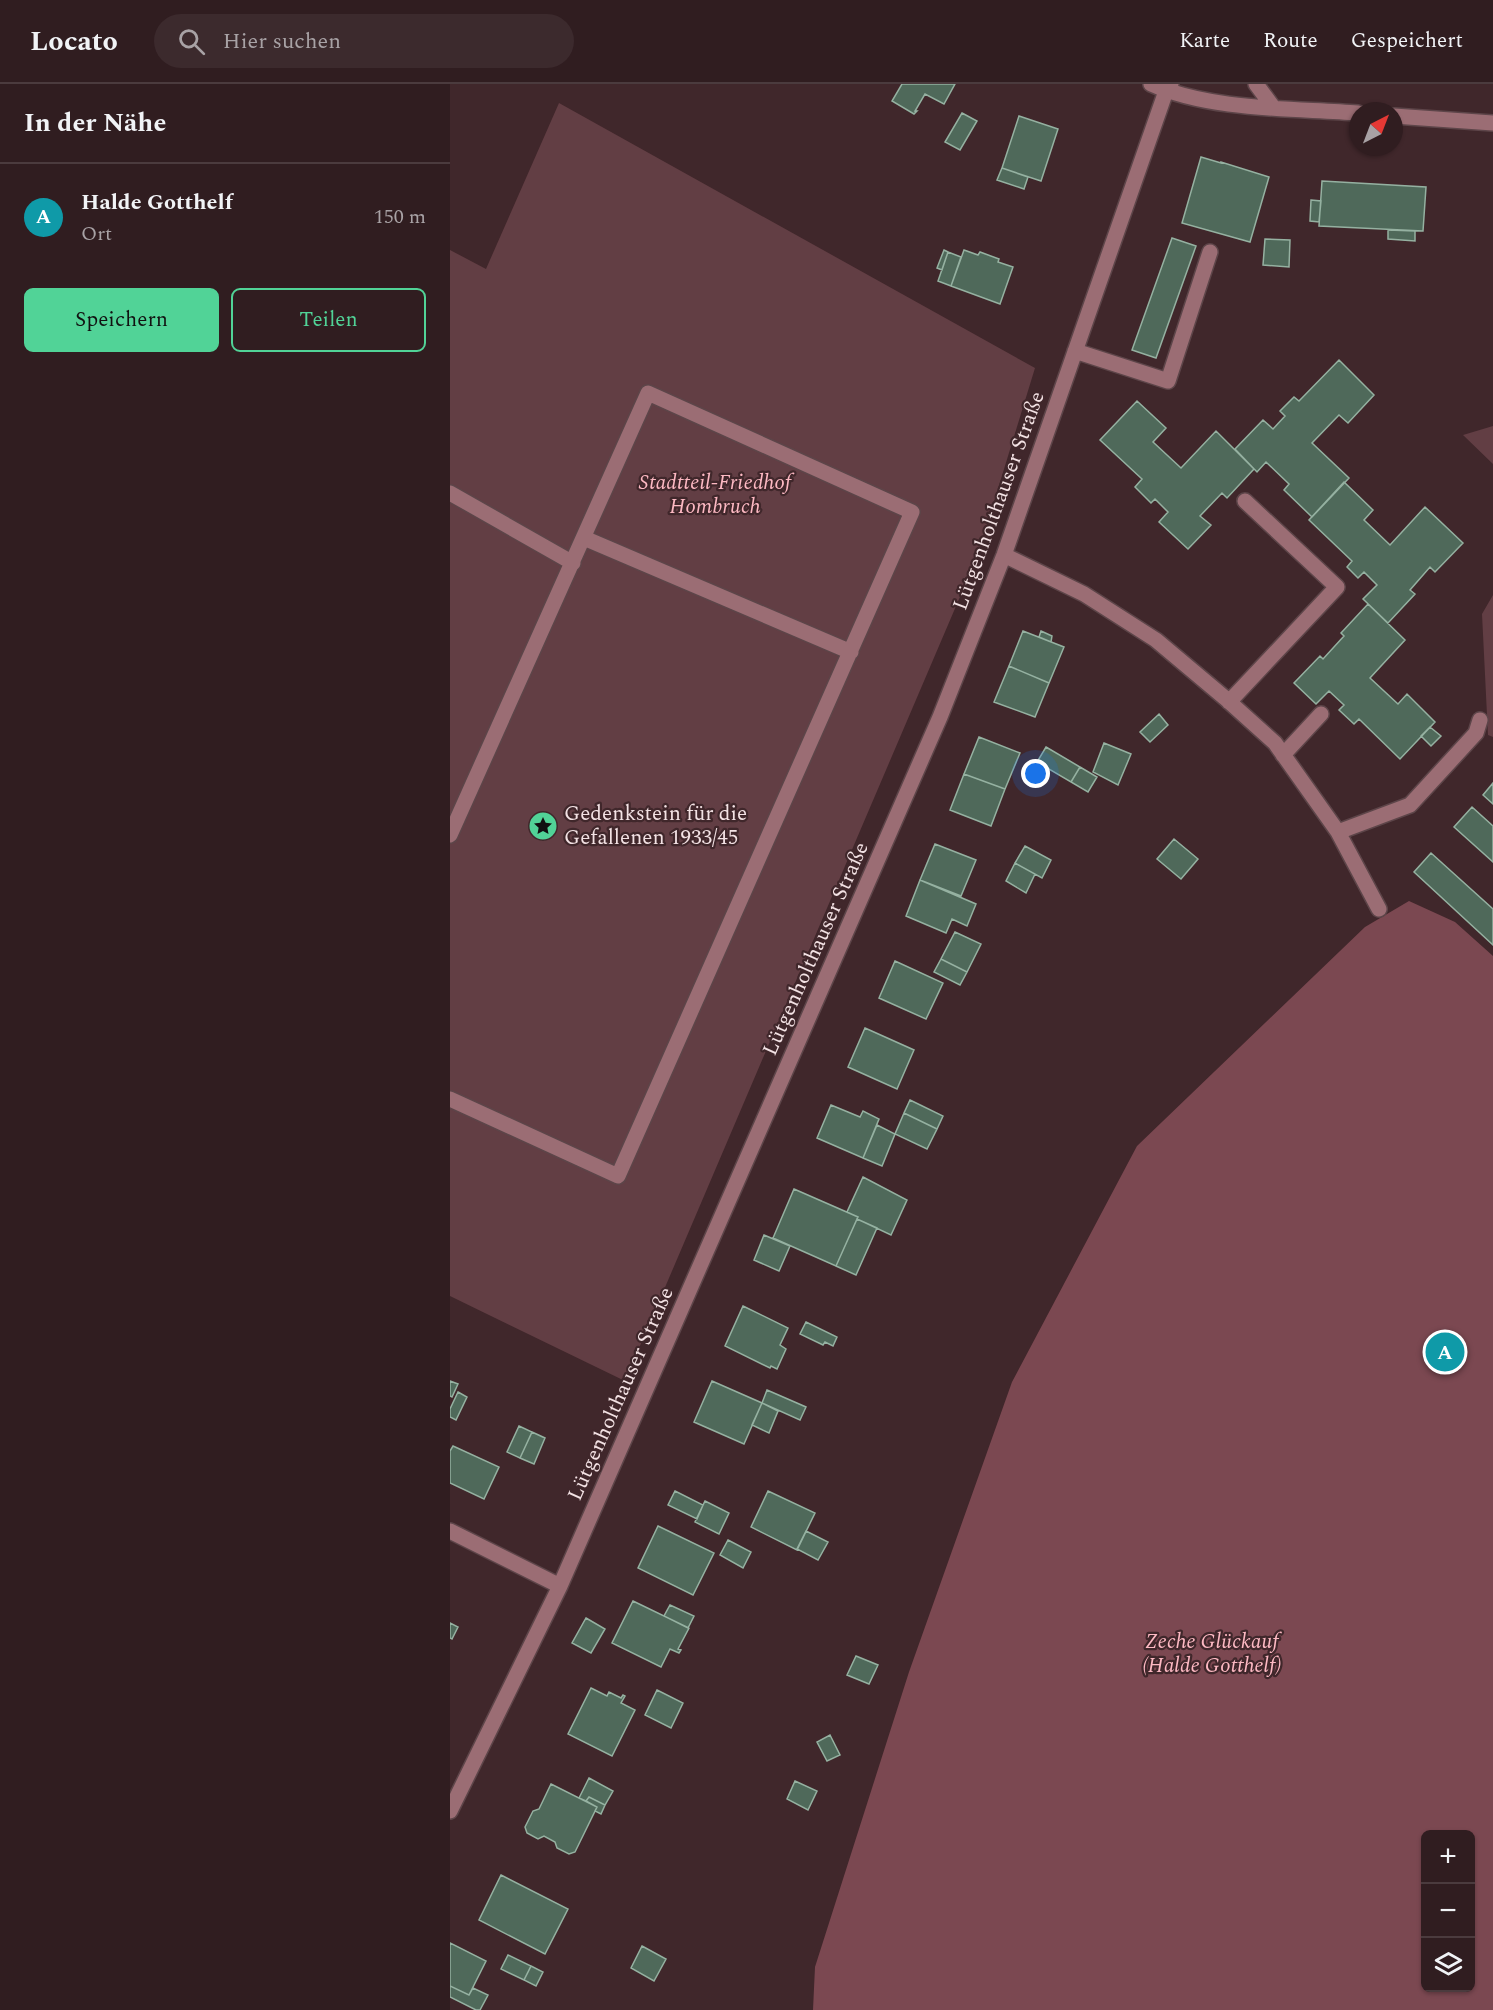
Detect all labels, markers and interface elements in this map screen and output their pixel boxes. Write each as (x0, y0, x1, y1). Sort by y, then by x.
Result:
search box (154, 14, 574, 68)
text: Locato (30, 20, 118, 63)
icon: search (175, 25, 208, 58)
text: Hier suchen (223, 25, 341, 58)
text: Karte (1179, 25, 1230, 57)
text: Route (1263, 25, 1318, 57)
text: Gespeichert (1351, 25, 1463, 57)
north arrow (1349, 102, 1403, 156)
text: In der Nähe (24, 103, 166, 143)
text: Halde Gotthelf (81, 186, 233, 219)
text: A (36, 202, 51, 232)
text: 150 m (374, 202, 426, 232)
text: Ort (81, 219, 112, 249)
button: Speichern (24, 288, 219, 352)
button: Teilen (231, 288, 426, 352)
street label: Lütgenholthauser Straße (944, 387, 1054, 615)
park label: Stadtteil-Friedhof Hombruch (639, 467, 795, 523)
your location (1021, 759, 1050, 788)
place label: Gedenkstein für die Gefallenen 1933/45 (564, 798, 747, 854)
place icon: Gedenkstein für die Gefallenen 1933/45 (527, 810, 559, 842)
street label: Lütgenholthauser Straße (754, 837, 878, 1061)
street label: Lütgenholthauser Straße (559, 1282, 683, 1506)
pin: A (1426, 1330, 1464, 1374)
park label: Zeche Glückauf (Halde Gotthelf) (1143, 1626, 1282, 1682)
map controls (1421, 1830, 1475, 1992)
button: + (1421, 1830, 1475, 1884)
button: − (1421, 1884, 1475, 1938)
button: layers (1421, 1938, 1475, 1992)

